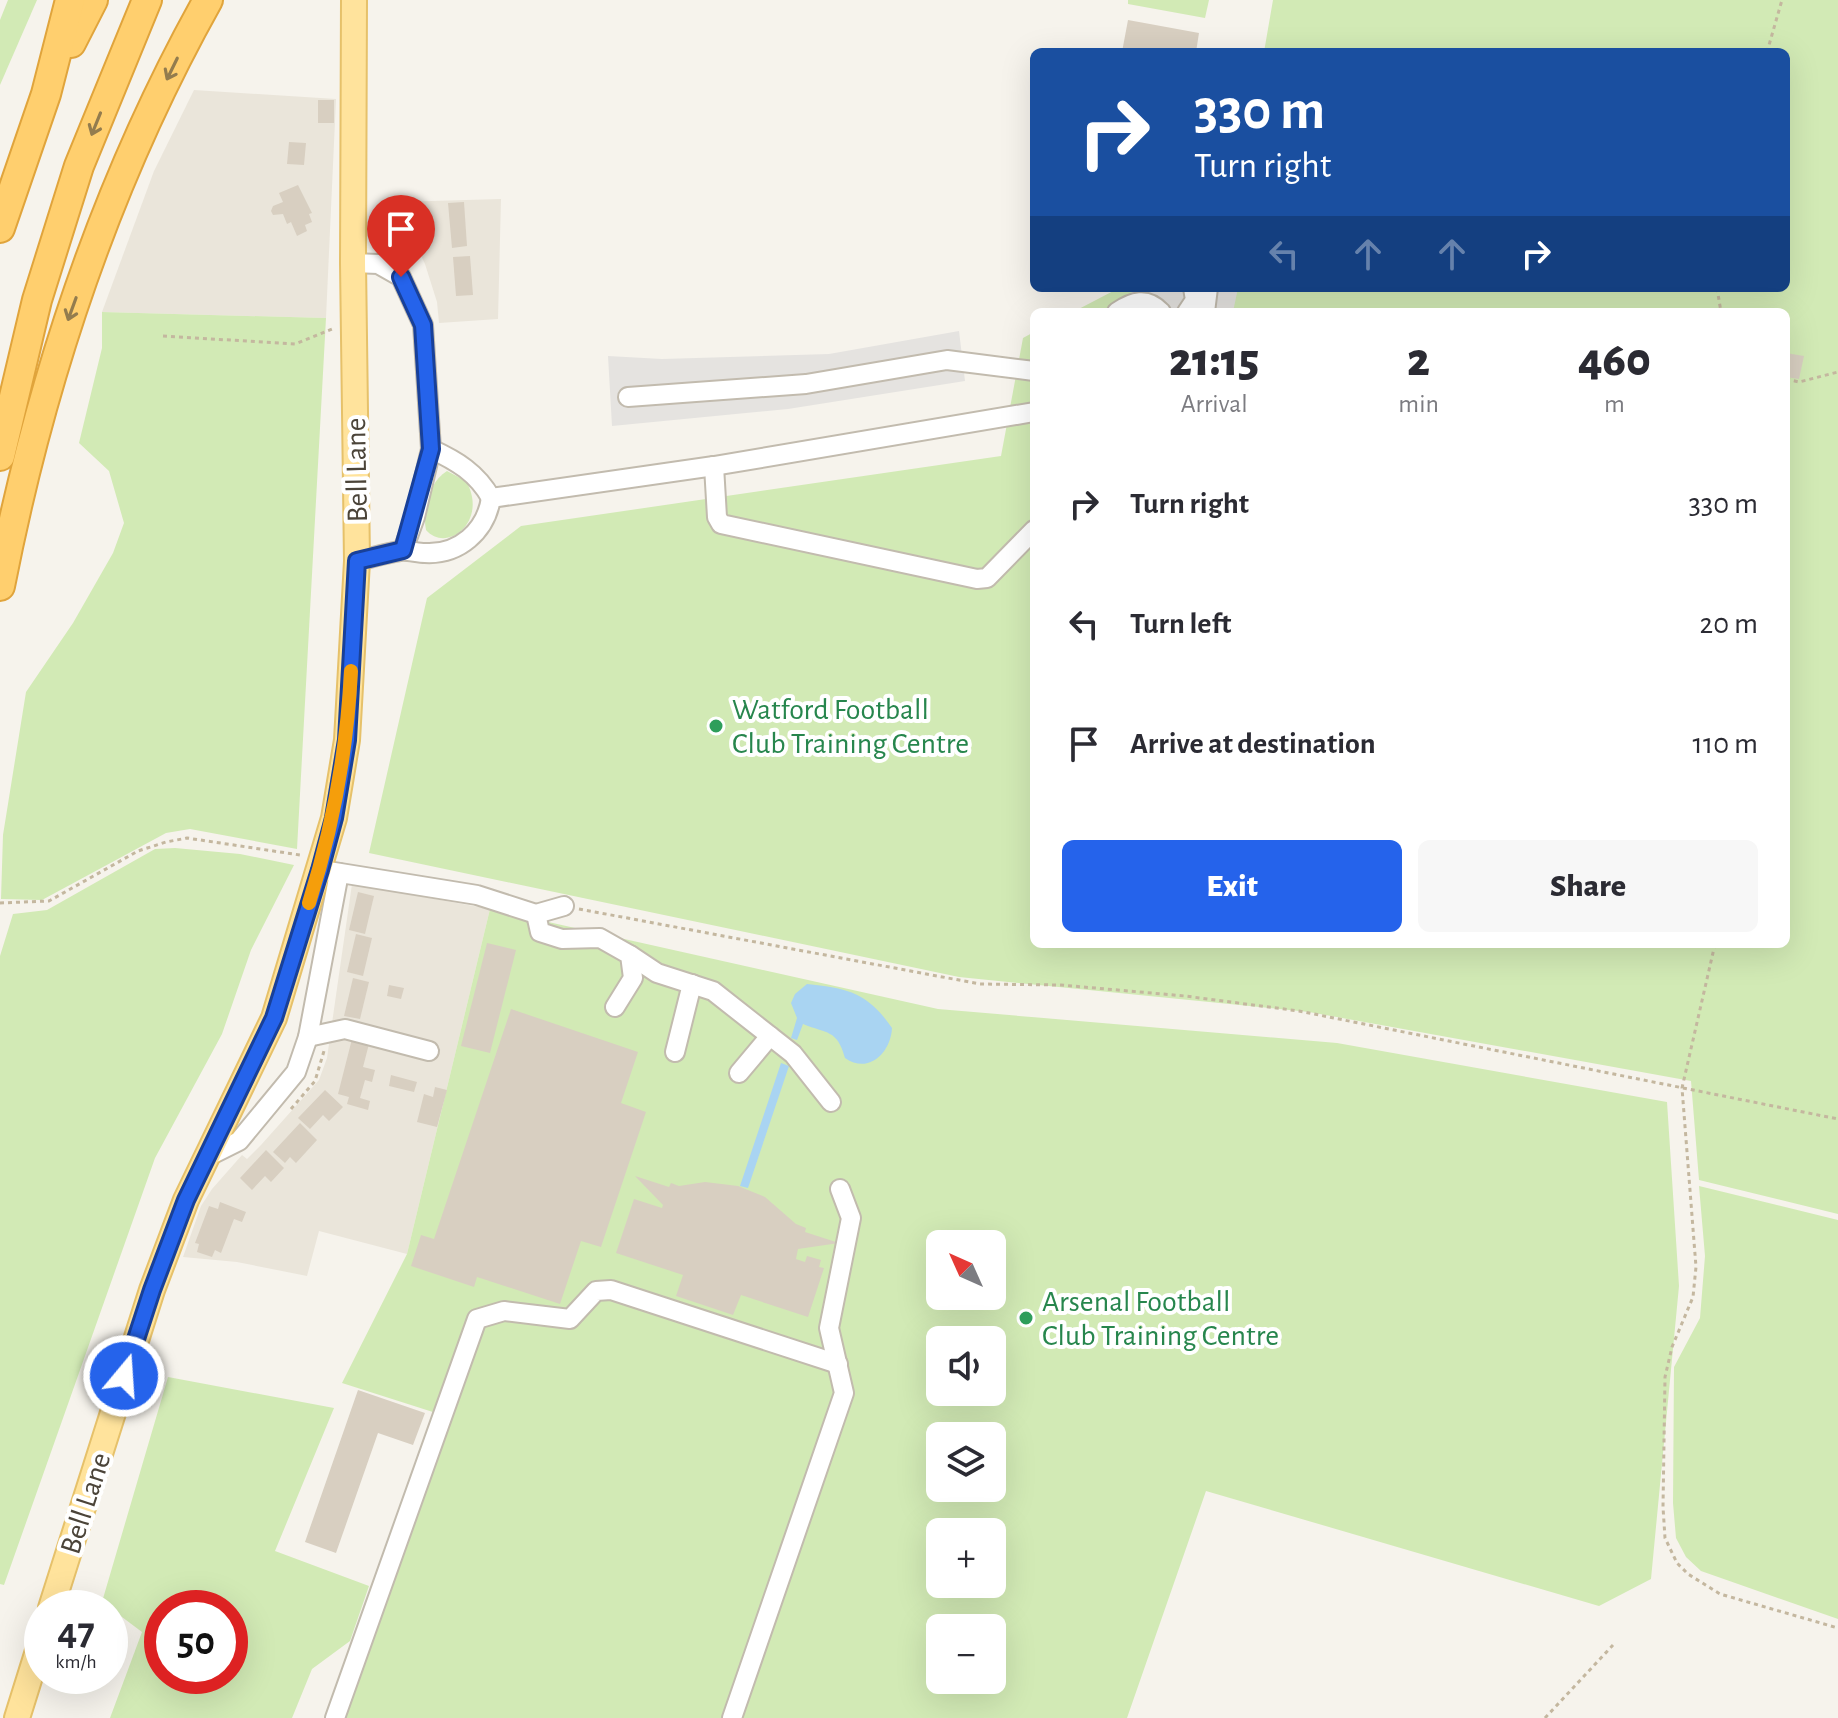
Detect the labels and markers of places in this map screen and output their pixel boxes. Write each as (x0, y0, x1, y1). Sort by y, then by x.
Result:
pin (367, 195, 435, 277)
place label: Watford Football Club Training Centre (732, 695, 969, 759)
marker: Watford Football Club Training Centre (707, 717, 725, 735)
place label: Arsenal Football Club Training Centre (1042, 1287, 1279, 1351)
marker: Arsenal Football Club Training Centre (1017, 1309, 1035, 1327)

